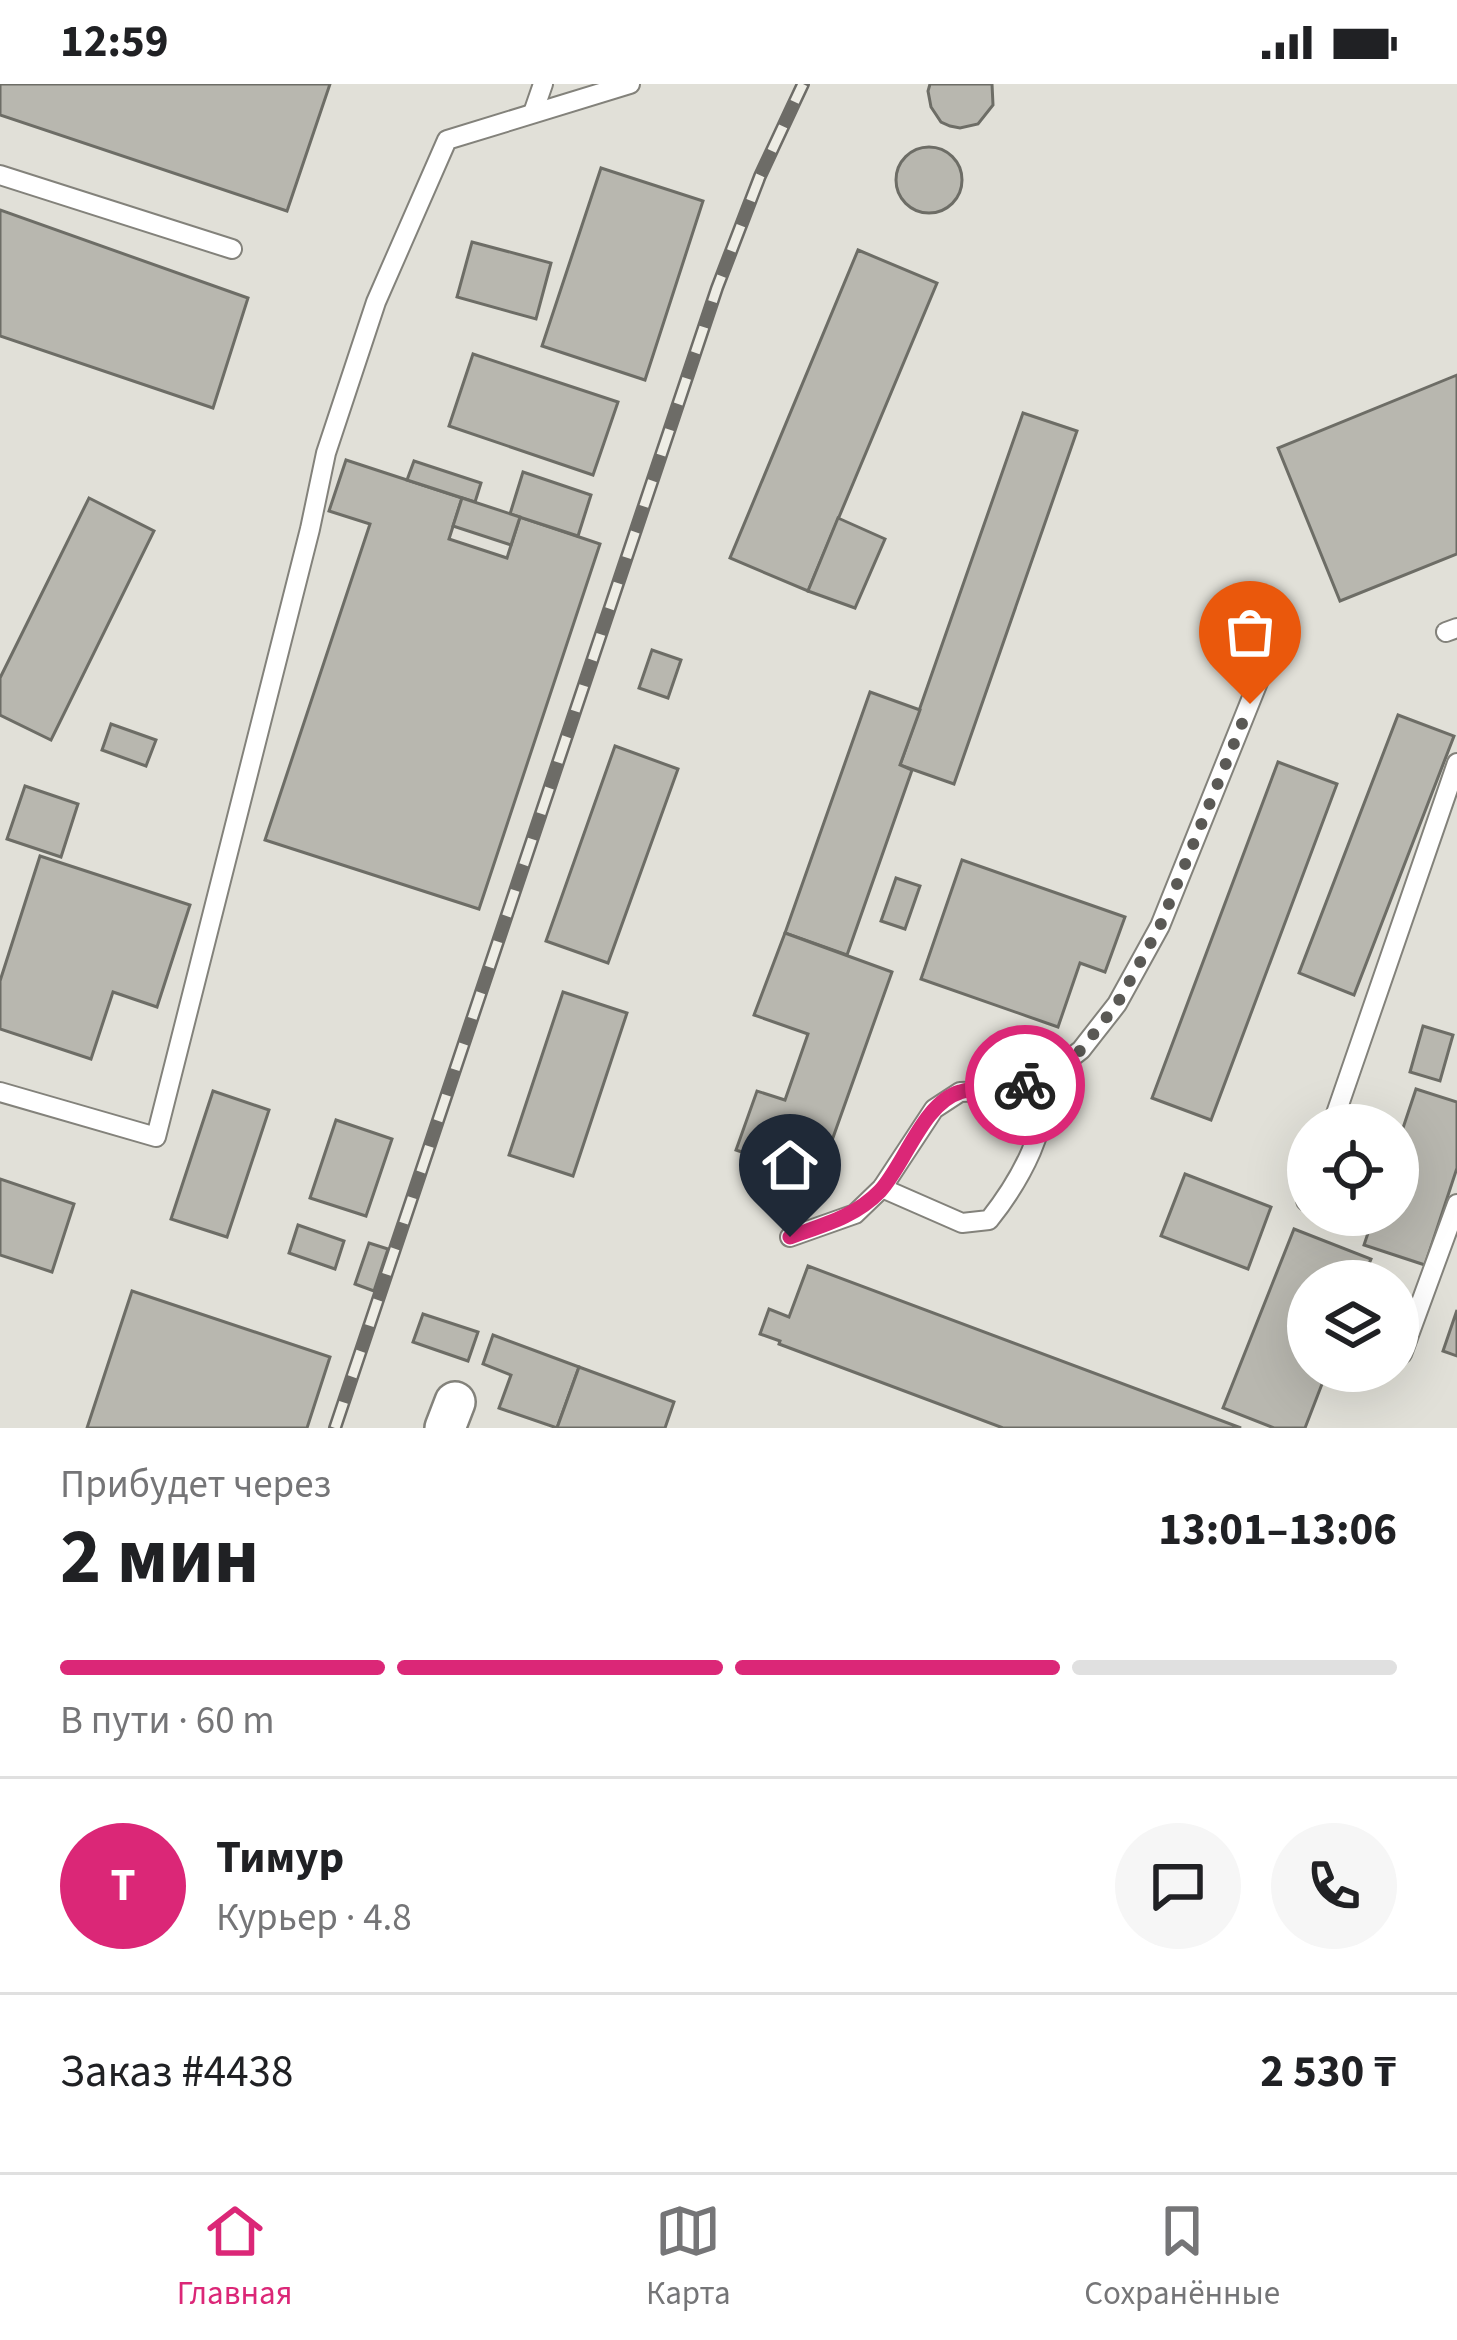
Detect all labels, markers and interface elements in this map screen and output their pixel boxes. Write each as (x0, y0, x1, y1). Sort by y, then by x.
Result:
text: 12:59 (60, 10, 169, 74)
pin (1199, 581, 1301, 704)
icon: bag (1217, 599, 1283, 665)
courier (965, 1025, 1085, 1145)
icon: bike (992, 1052, 1058, 1118)
map controls (1287, 1104, 1419, 1392)
button: locate (1287, 1104, 1419, 1236)
pin (739, 1114, 841, 1237)
icon: home (757, 1132, 823, 1198)
button: layers (1287, 1260, 1419, 1392)
text: Прибудет через (60, 1457, 331, 1513)
text: 13:01–13:06 (1158, 1498, 1397, 1562)
text: 2 мин (60, 1502, 259, 1613)
text: В пути · 60 m (60, 1693, 275, 1749)
button: chat (1115, 1823, 1241, 1949)
button: phone (1271, 1823, 1397, 1949)
text: Тимур (216, 1826, 344, 1890)
text: Т (110, 1854, 136, 1918)
text: Курьер · 4.8 (216, 1890, 412, 1946)
text: Заказ #4438 (60, 2040, 293, 2104)
text: 2 530 ₸ (1260, 2040, 1397, 2104)
tab: Главная (177, 2198, 293, 2317)
tab: Карта (646, 2198, 731, 2317)
tab: Сохранённые (1084, 2198, 1280, 2317)

